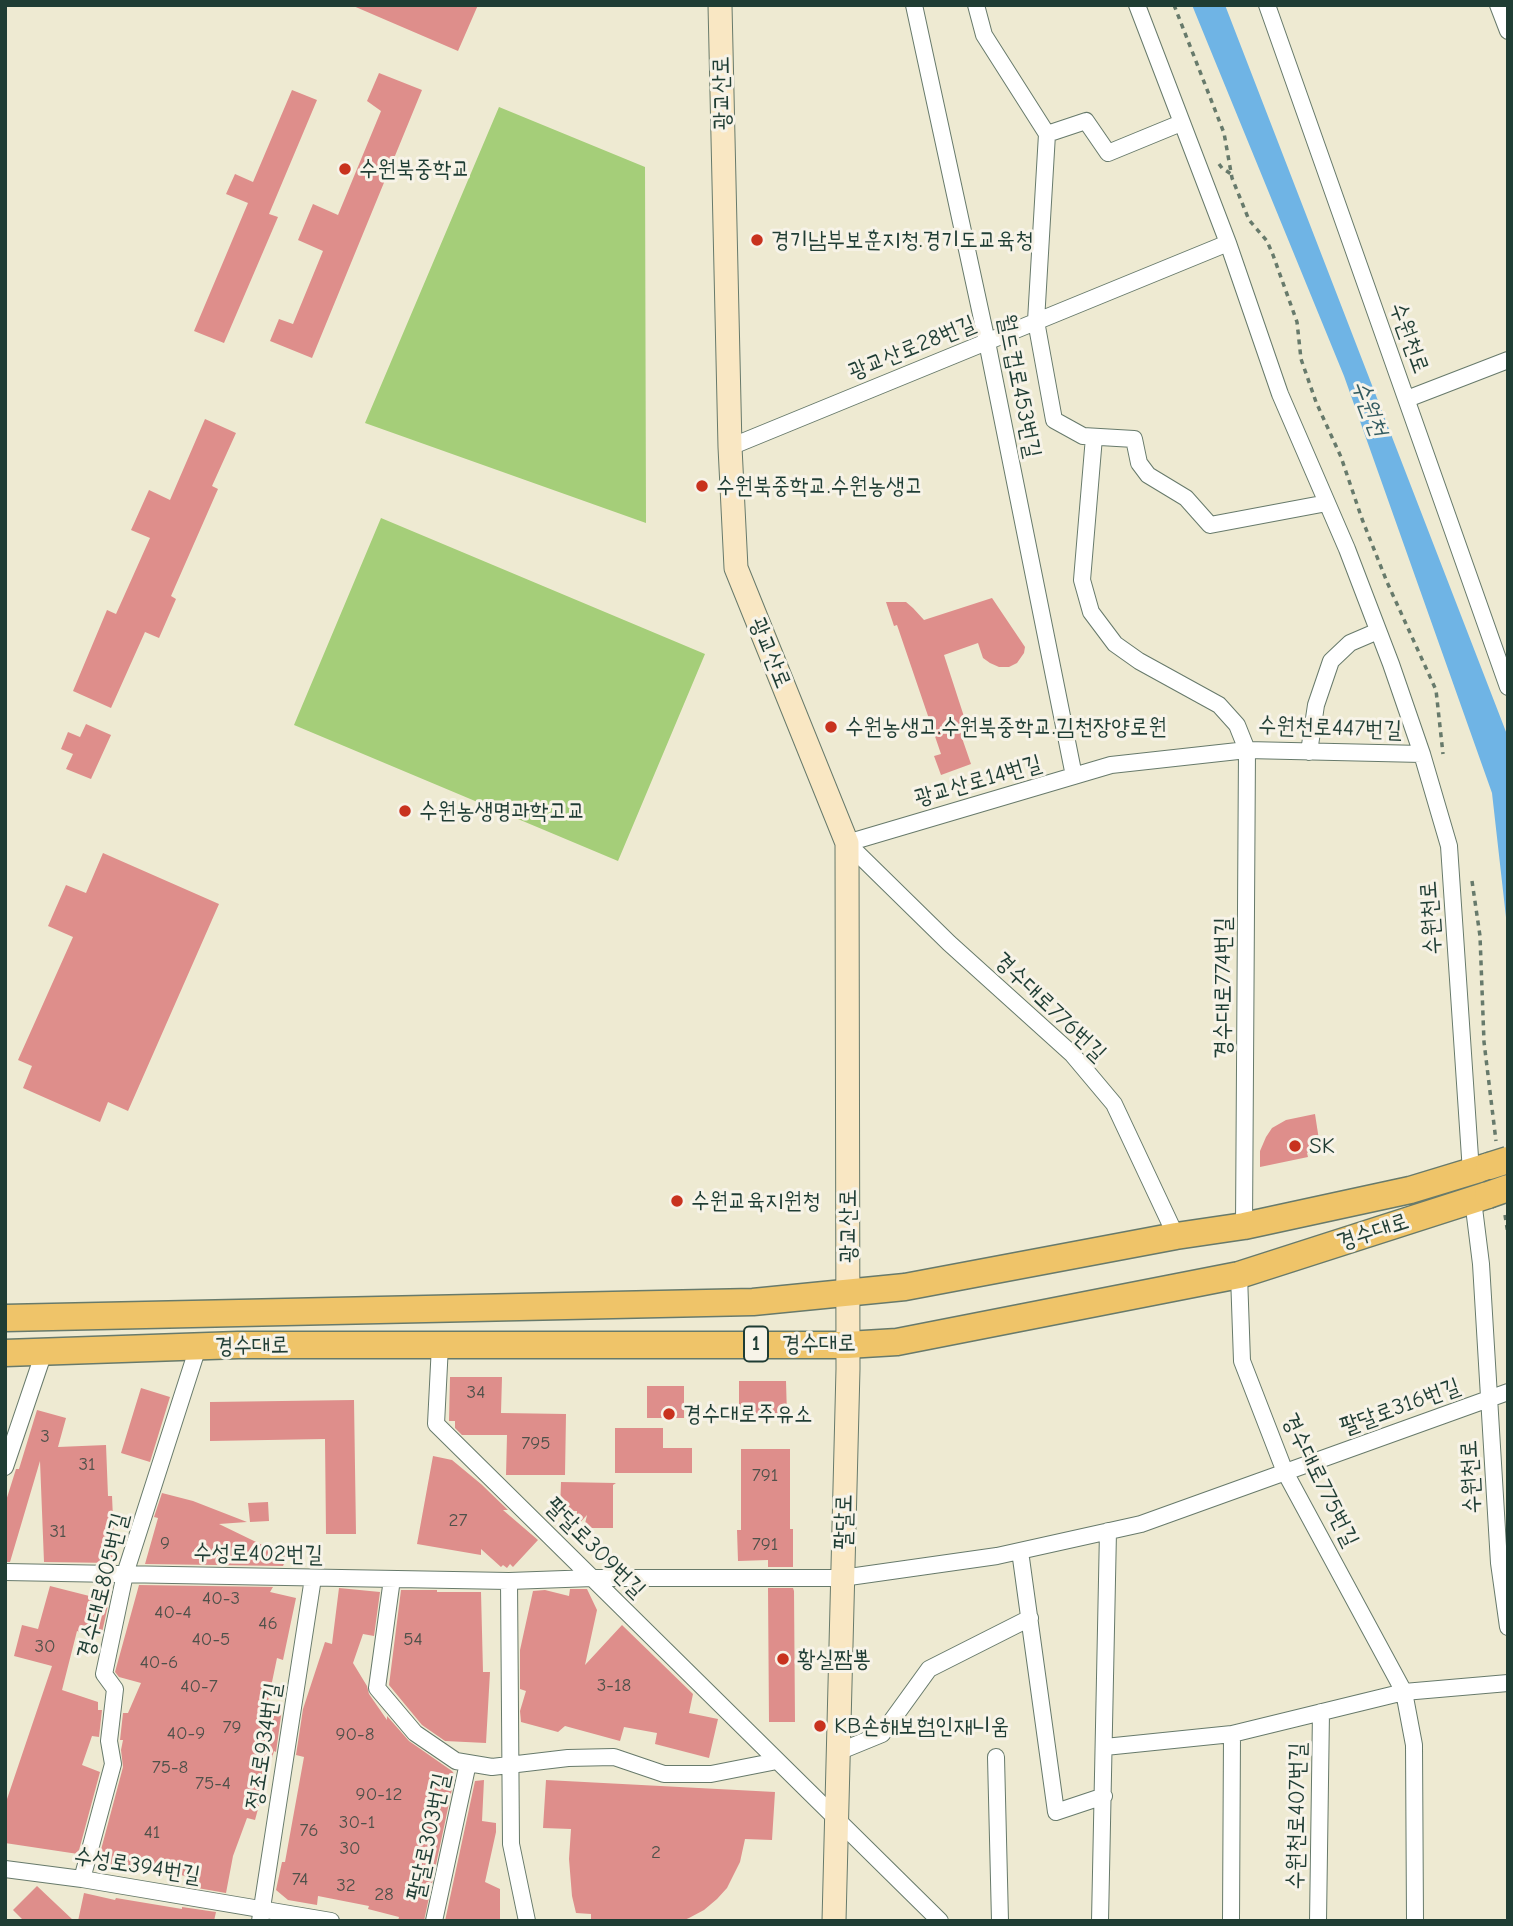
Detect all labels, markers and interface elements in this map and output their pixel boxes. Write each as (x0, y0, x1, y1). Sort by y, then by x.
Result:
street label: 광교산로 (708, 56, 736, 130)
place label: 수원북중학교 (359, 155, 470, 183)
marker: 수원북중학교 (337, 161, 353, 177)
place label: 경기남부보훈지청.경기도교육청 (771, 226, 1034, 254)
marker: 경기남부보훈지청.경기도교육청 (749, 232, 765, 248)
street label: 수원천로 (1383, 298, 1435, 378)
street label: 광교산로28번길 (844, 310, 980, 386)
street label: 월드컵로453번길 (991, 312, 1047, 460)
water label: 수원천 (1345, 376, 1393, 440)
place label: 수원북중학교.수원농생고 (716, 472, 923, 500)
marker: 수원북중학교.수원농생고 (694, 478, 710, 494)
street label: 광교산로 (743, 614, 797, 692)
street label: 수원천로447번길 (1257, 712, 1403, 744)
place label: 수원농생고.수원북중학교.김천장양로원 (845, 713, 1167, 741)
marker: 수원농생고.수원북중학교.김천장양로원 (823, 719, 839, 735)
street label: 광교산로14번길 (911, 750, 1045, 812)
place label: 수원농생명과학고교 (419, 797, 586, 825)
marker: 수원농생명과학고교 (397, 803, 413, 819)
street label: 수원천로 (1415, 880, 1447, 956)
street label: 경수대로774번길 (1209, 917, 1237, 1059)
street label: 경수대로776번길 (988, 947, 1112, 1067)
place label: SK (1309, 1132, 1335, 1160)
marker: SK (1287, 1138, 1303, 1154)
place label: 수원교육지원청 (691, 1187, 821, 1215)
street label: 광교산로 (834, 1189, 862, 1263)
marker: 수원교육지원청 (669, 1193, 685, 1209)
street label: 경수대로 (1334, 1207, 1412, 1257)
road number: 1 (744, 1326, 768, 1362)
street label: 경수대로 (782, 1330, 856, 1358)
street label: 경수대로 (215, 1332, 289, 1360)
street label: 팔달로316번길 (1336, 1373, 1464, 1441)
house number: 34 (467, 1382, 485, 1404)
place label: 경수대로주유소 (683, 1400, 813, 1428)
marker: 경수대로주유소 (661, 1406, 677, 1422)
street label: 경수대로775번길 (1276, 1409, 1364, 1551)
house number: 3 (40, 1426, 50, 1448)
house number: 795 (521, 1433, 551, 1455)
street label: 수원천로 (1455, 1439, 1487, 1515)
house number: 31 (78, 1454, 96, 1476)
house number: 791 (752, 1465, 778, 1487)
street label: 팔달로309번길 (539, 1492, 651, 1604)
street label: 팔달로 (830, 1494, 858, 1550)
street label: 경수대로805번길 (72, 1510, 134, 1662)
house number: 27 (449, 1510, 467, 1532)
house number: 31 (49, 1521, 67, 1543)
house number: 9 (160, 1533, 170, 1555)
house number: 791 (752, 1534, 778, 1556)
street label: 수성로402번길 (193, 1539, 323, 1569)
house number: 40-3 (202, 1588, 240, 1610)
house number: 40-4 (154, 1602, 192, 1624)
house number: 46 (258, 1613, 278, 1635)
house number: 40-5 (192, 1629, 230, 1651)
house number: 54 (403, 1629, 423, 1651)
house number: 30 (34, 1636, 56, 1658)
place label: 황실짬뽕 (797, 1645, 871, 1673)
marker: 황실짬뽕 (775, 1651, 791, 1667)
house number: 40-6 (140, 1652, 178, 1674)
house number: 3-18 (597, 1675, 631, 1697)
house number: 40-7 (180, 1676, 218, 1698)
street label: 정조로934번길 (240, 1681, 288, 1811)
place label: KB손해보험인재니움 (834, 1712, 1009, 1740)
house number: 79 (222, 1717, 242, 1739)
marker: KB손해보험인재니움 (812, 1718, 828, 1734)
house number: 40-9 (167, 1723, 205, 1745)
house number: 90-8 (335, 1724, 375, 1746)
street label: 수원천로407번길 (1282, 1742, 1312, 1890)
house number: 75-8 (152, 1757, 188, 1779)
street label: 팔달로303번길 (402, 1771, 456, 1903)
house number: 75-4 (195, 1773, 231, 1795)
house number: 90-12 (356, 1784, 402, 1806)
house number: 30-1 (339, 1812, 375, 1834)
house number: 76 (299, 1820, 319, 1842)
house number: 41 (144, 1822, 160, 1844)
house number: 30 (339, 1838, 361, 1860)
street label: 수성로394번길 (72, 1842, 202, 1890)
house number: 2 (651, 1842, 661, 1864)
house number: 74 (292, 1869, 308, 1891)
house number: 32 (336, 1875, 356, 1897)
house number: 28 (374, 1884, 394, 1906)

